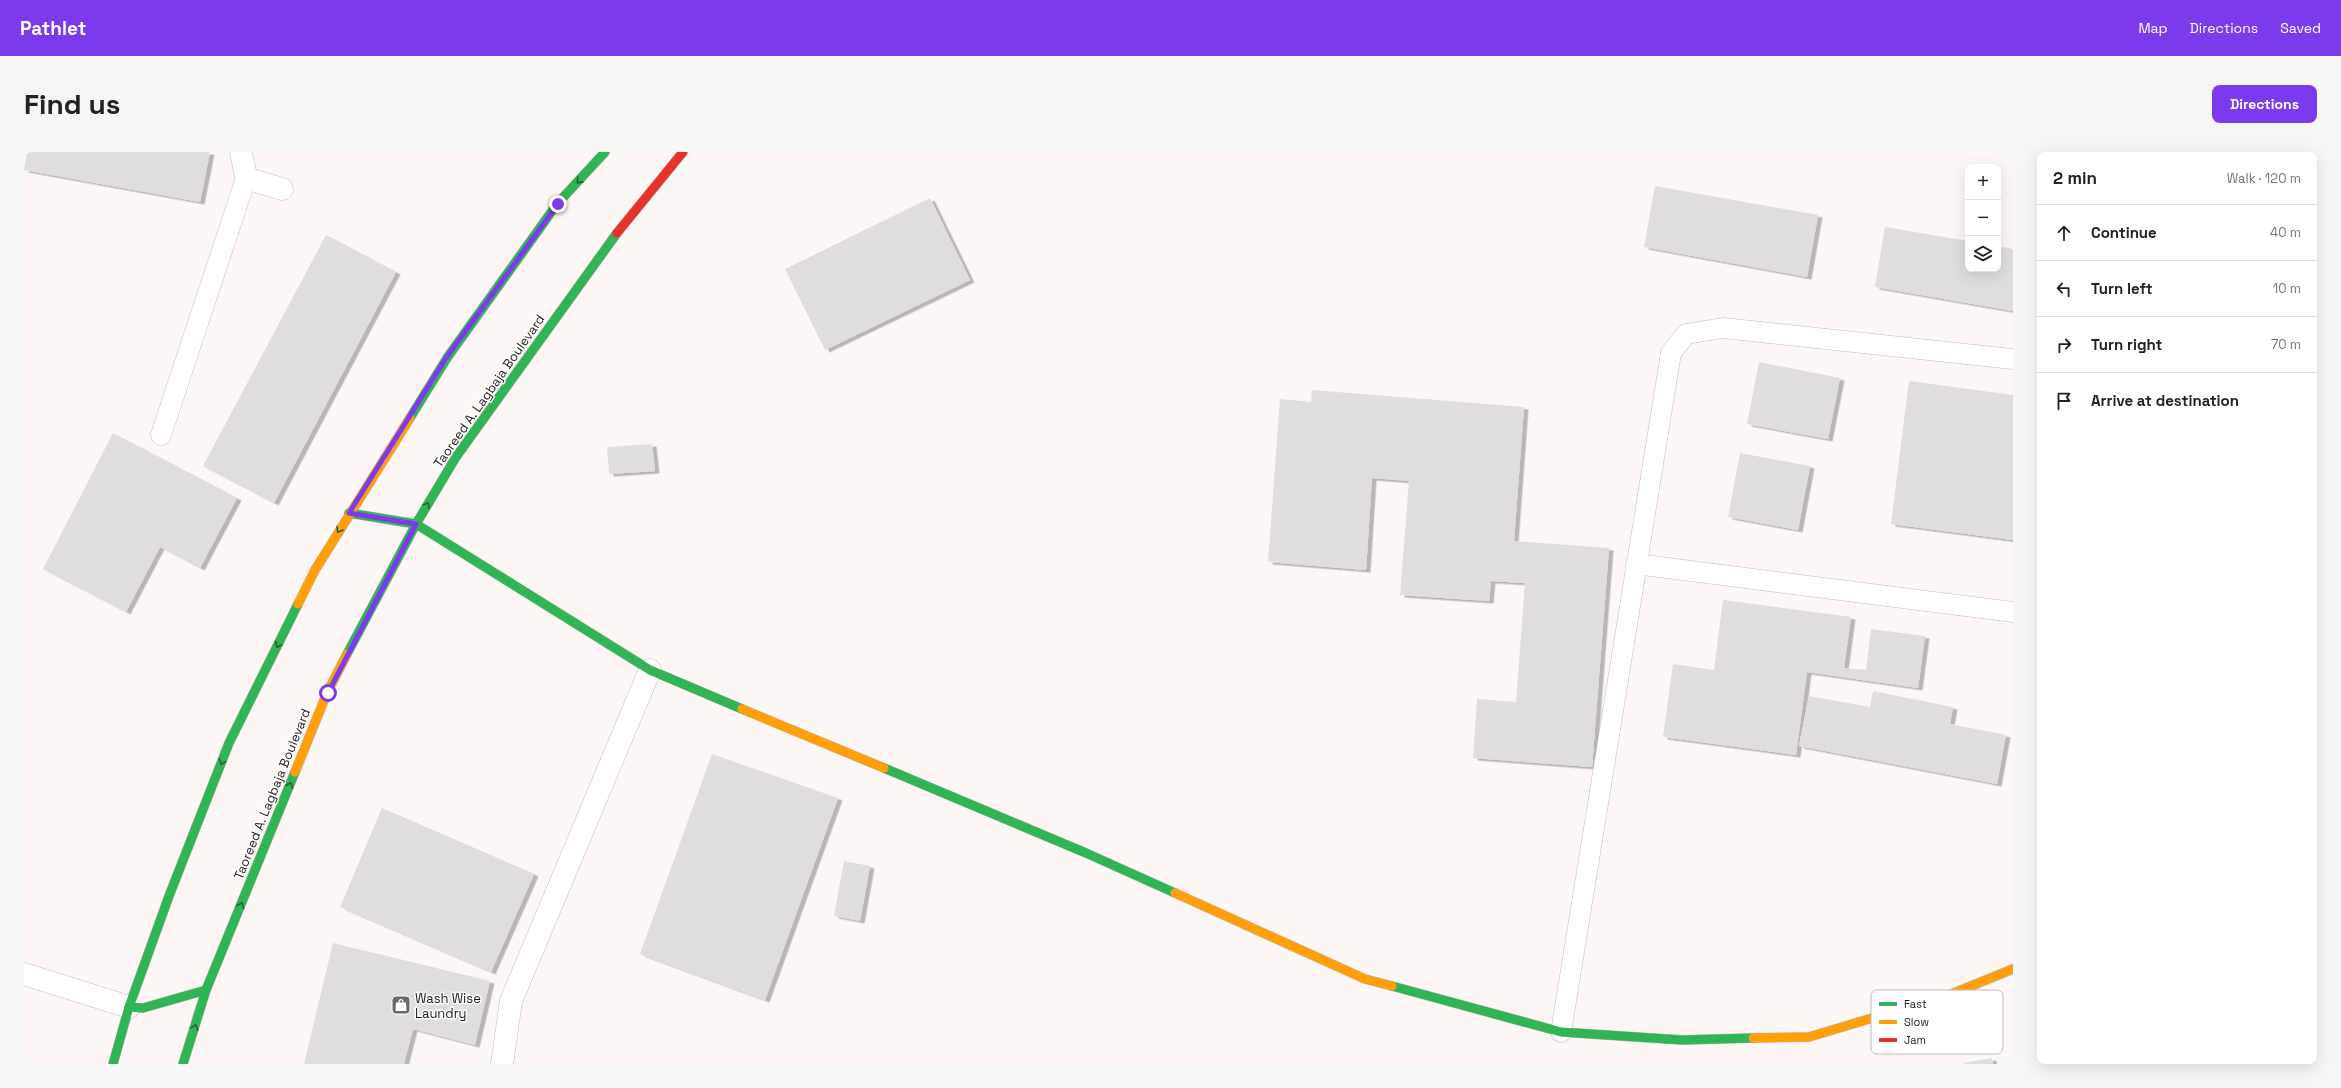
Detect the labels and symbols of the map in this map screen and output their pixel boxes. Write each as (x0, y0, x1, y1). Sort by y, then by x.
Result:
one-way arrow (576, 176, 583, 184)
route end (549, 195, 567, 213)
street label: Taoreed A. Lagbaja Boulevard (430, 311, 548, 471)
one-way arrow (423, 502, 430, 509)
one-way arrow (336, 526, 343, 533)
one-way arrow (275, 640, 283, 648)
route start (319, 684, 337, 702)
street label: Taoreed A. Lagbaja Boulevard (230, 706, 314, 882)
one-way arrow (218, 758, 226, 765)
one-way arrow (285, 781, 293, 789)
one-way arrow (236, 902, 244, 910)
place label: Wash Wise Laundry (415, 990, 481, 1022)
legend (1871, 990, 2003, 1054)
shop icon: Wash Wise Laundry (390, 994, 412, 1016)
text: Fast (1904, 997, 1927, 1011)
text: Slow (1904, 1015, 1929, 1029)
one-way arrow (190, 1023, 199, 1030)
text: Jam (1904, 1033, 1926, 1047)

